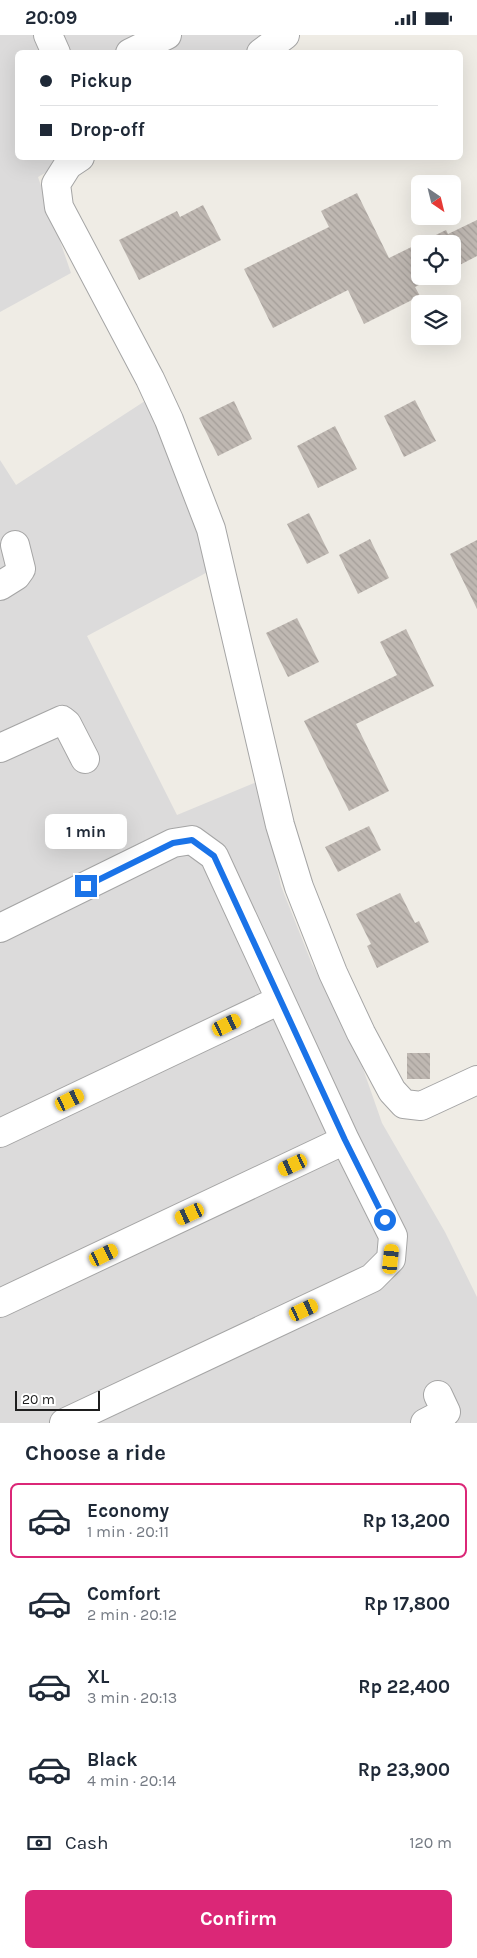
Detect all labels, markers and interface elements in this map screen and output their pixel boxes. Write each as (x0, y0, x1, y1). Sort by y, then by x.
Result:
text: 20:09 (25, 7, 77, 29)
text: Pickup (70, 70, 132, 92)
text: Drop-off (70, 119, 145, 141)
north arrow (411, 175, 461, 225)
map controls (411, 175, 461, 345)
button: locate (411, 235, 461, 285)
button: layers (411, 295, 461, 345)
callout: 1 min (45, 813, 127, 849)
text: 1 min (66, 822, 106, 841)
route end (75, 875, 97, 897)
car (210, 1012, 243, 1038)
car (53, 1087, 86, 1113)
car (276, 1152, 309, 1178)
car (173, 1201, 206, 1227)
route start (374, 1209, 396, 1231)
car (87, 1242, 120, 1268)
car (381, 1243, 400, 1275)
car (287, 1297, 320, 1323)
scale bar (15, 1388, 100, 1411)
text: 20 m (22, 1391, 55, 1408)
text: Choose a ride (25, 1440, 166, 1466)
icon: car (27, 1498, 72, 1543)
text: Economy (87, 1500, 169, 1522)
text: Rp 13,200 (362, 1510, 450, 1532)
text: 1 min · 20:11 (87, 1522, 169, 1541)
icon: car (27, 1581, 72, 1626)
text: Comfort (87, 1583, 161, 1605)
text: Rp 17,800 (364, 1593, 450, 1615)
text: 2 min · 20:12 (87, 1605, 177, 1624)
icon: car (27, 1664, 72, 1709)
text: XL (87, 1666, 109, 1688)
text: Rp 22,400 (358, 1676, 450, 1698)
text: 3 min · 20:13 (87, 1688, 177, 1707)
icon: car (27, 1747, 72, 1792)
text: Black (87, 1749, 138, 1771)
text: Rp 23,900 (358, 1759, 450, 1781)
text: 4 min · 20:14 (87, 1771, 176, 1790)
icon: cash (25, 1829, 53, 1857)
text: Cash (65, 1832, 109, 1854)
text: 120 m (409, 1833, 452, 1852)
button: Confirm (25, 1890, 452, 1948)

